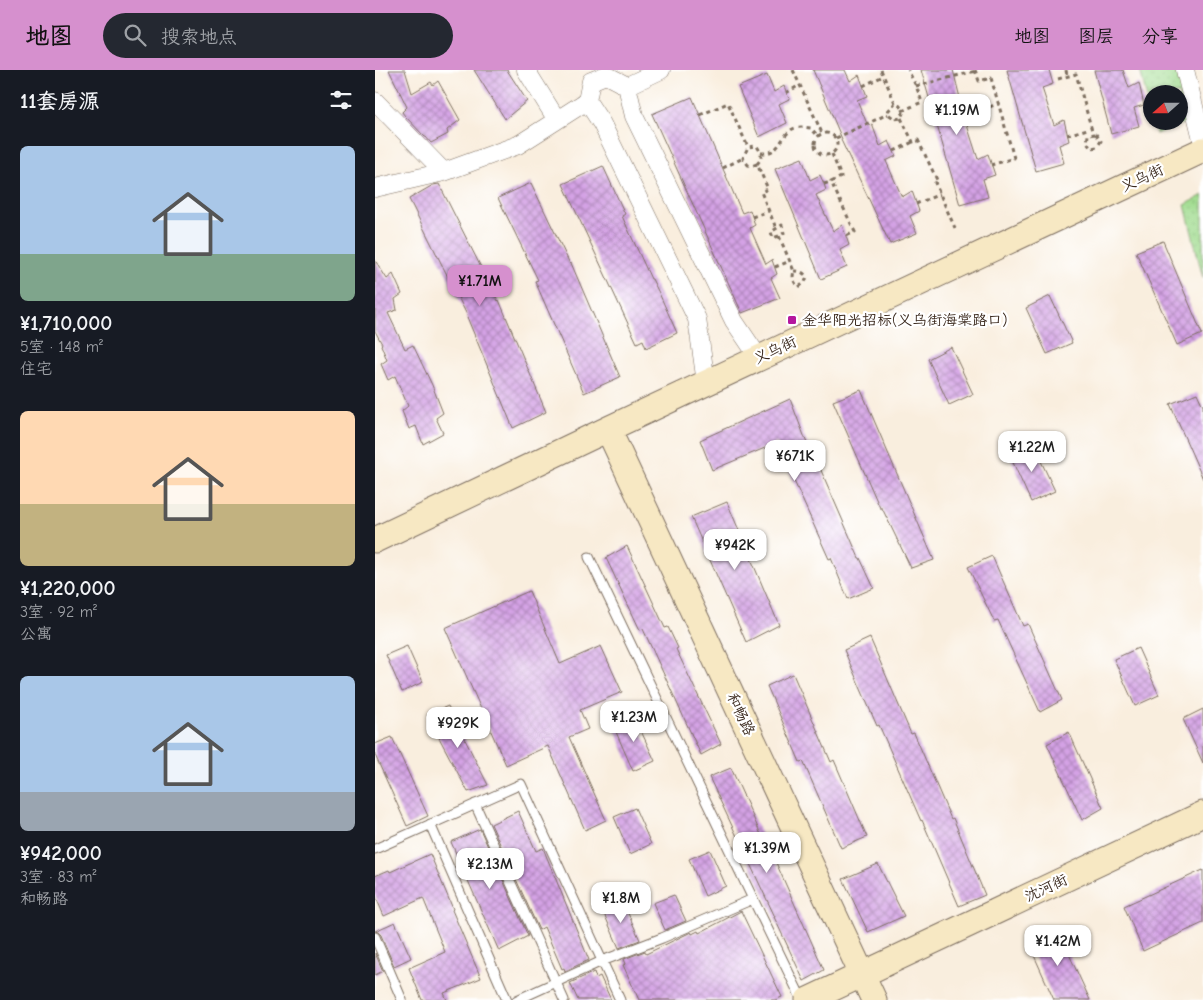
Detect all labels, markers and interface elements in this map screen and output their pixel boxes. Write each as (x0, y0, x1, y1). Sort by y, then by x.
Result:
search box (103, 13, 453, 58)
icon: search (121, 21, 149, 49)
text: 地图 (25, 22, 73, 50)
text: 搜索地点 (161, 26, 237, 48)
text: 地图 (1014, 26, 1050, 47)
text: 图层 (1078, 26, 1114, 47)
text: 分享 (1142, 26, 1178, 47)
north arrow (1143, 85, 1187, 130)
map controls (1143, 85, 1188, 130)
icon: filters (327, 86, 355, 114)
text: 11套房源 (20, 89, 100, 113)
pin: ¥1.19M (916, 93, 998, 136)
text: ¥1.19M (935, 101, 979, 119)
street label: 义乌街 (1118, 160, 1166, 196)
icon: home (143, 179, 233, 269)
pin: ¥1.71M (439, 264, 521, 307)
text: ¥1.71M (458, 272, 502, 290)
text: ¥1,710,000 (20, 311, 112, 335)
place label: 金华阳光招标(义乌街海棠路口) (802, 311, 1007, 329)
marker: 金华阳光招标(义乌街海棠路口) (786, 314, 798, 326)
street label: 义乌街 (751, 332, 799, 368)
text: 5室 · 148 m² (20, 338, 103, 356)
text: 住宅 (20, 360, 52, 378)
pin: ¥1.22M (991, 430, 1073, 473)
text: ¥1.22M (1009, 438, 1055, 456)
pin: ¥671K (760, 440, 830, 482)
icon: home (143, 444, 233, 534)
text: ¥671K (776, 447, 814, 465)
pin: ¥942K (700, 528, 770, 571)
text: ¥942K (715, 536, 755, 554)
text: ¥1,220,000 (20, 576, 116, 600)
text: 3室 · 92 m² (20, 603, 97, 621)
text: 公寓 (20, 625, 52, 643)
street label: 和畅路 (723, 690, 759, 738)
pin: ¥1.23M (593, 700, 675, 743)
pin: ¥929K (423, 706, 493, 749)
text: ¥1.23M (611, 708, 657, 726)
icon: home (143, 709, 233, 799)
text: ¥929K (437, 714, 479, 732)
pin: ¥1.39M (726, 832, 808, 874)
text: ¥1.39M (744, 839, 790, 857)
text: ¥942,000 (20, 841, 102, 865)
pin: ¥2.13M (449, 848, 531, 890)
text: ¥2.13M (467, 855, 513, 873)
text: 3室 · 83 m² (20, 868, 97, 886)
street label: 沈河街 (1022, 870, 1070, 906)
pin: ¥1.8M (586, 882, 656, 924)
text: ¥1.8M (602, 889, 640, 907)
text: 和畅路 (20, 890, 68, 908)
pin: ¥1.42M (1017, 924, 1099, 967)
text: ¥1.42M (1035, 932, 1081, 950)

